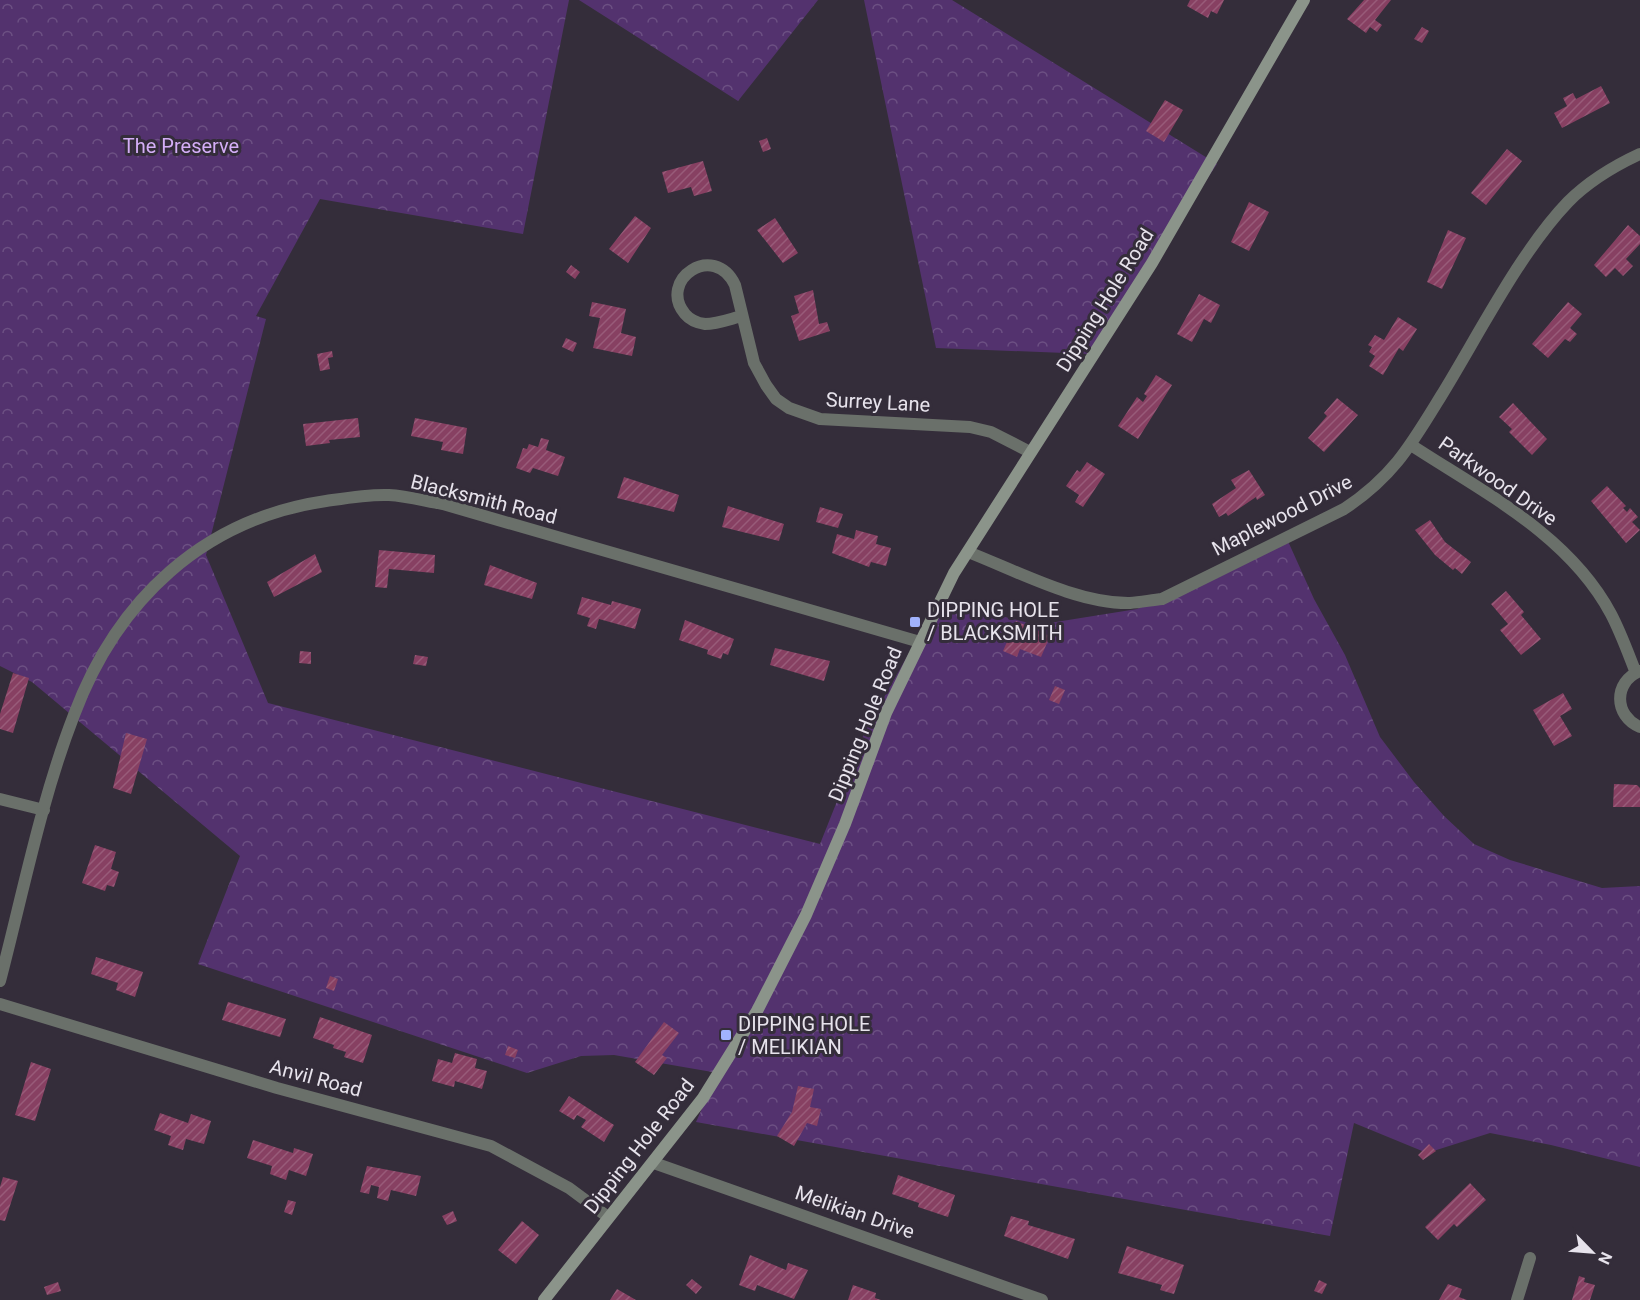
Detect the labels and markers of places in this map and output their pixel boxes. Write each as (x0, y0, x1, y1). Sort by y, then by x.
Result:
place label: DIPPING HOLE / BLACKSMITH (927, 598, 1063, 645)
marker: DIPPING HOLE / BLACKSMITH (908, 615, 922, 629)
place label: DIPPING HOLE / MELIKIAN (738, 1012, 870, 1059)
marker: DIPPING HOLE / MELIKIAN (719, 1028, 733, 1042)

